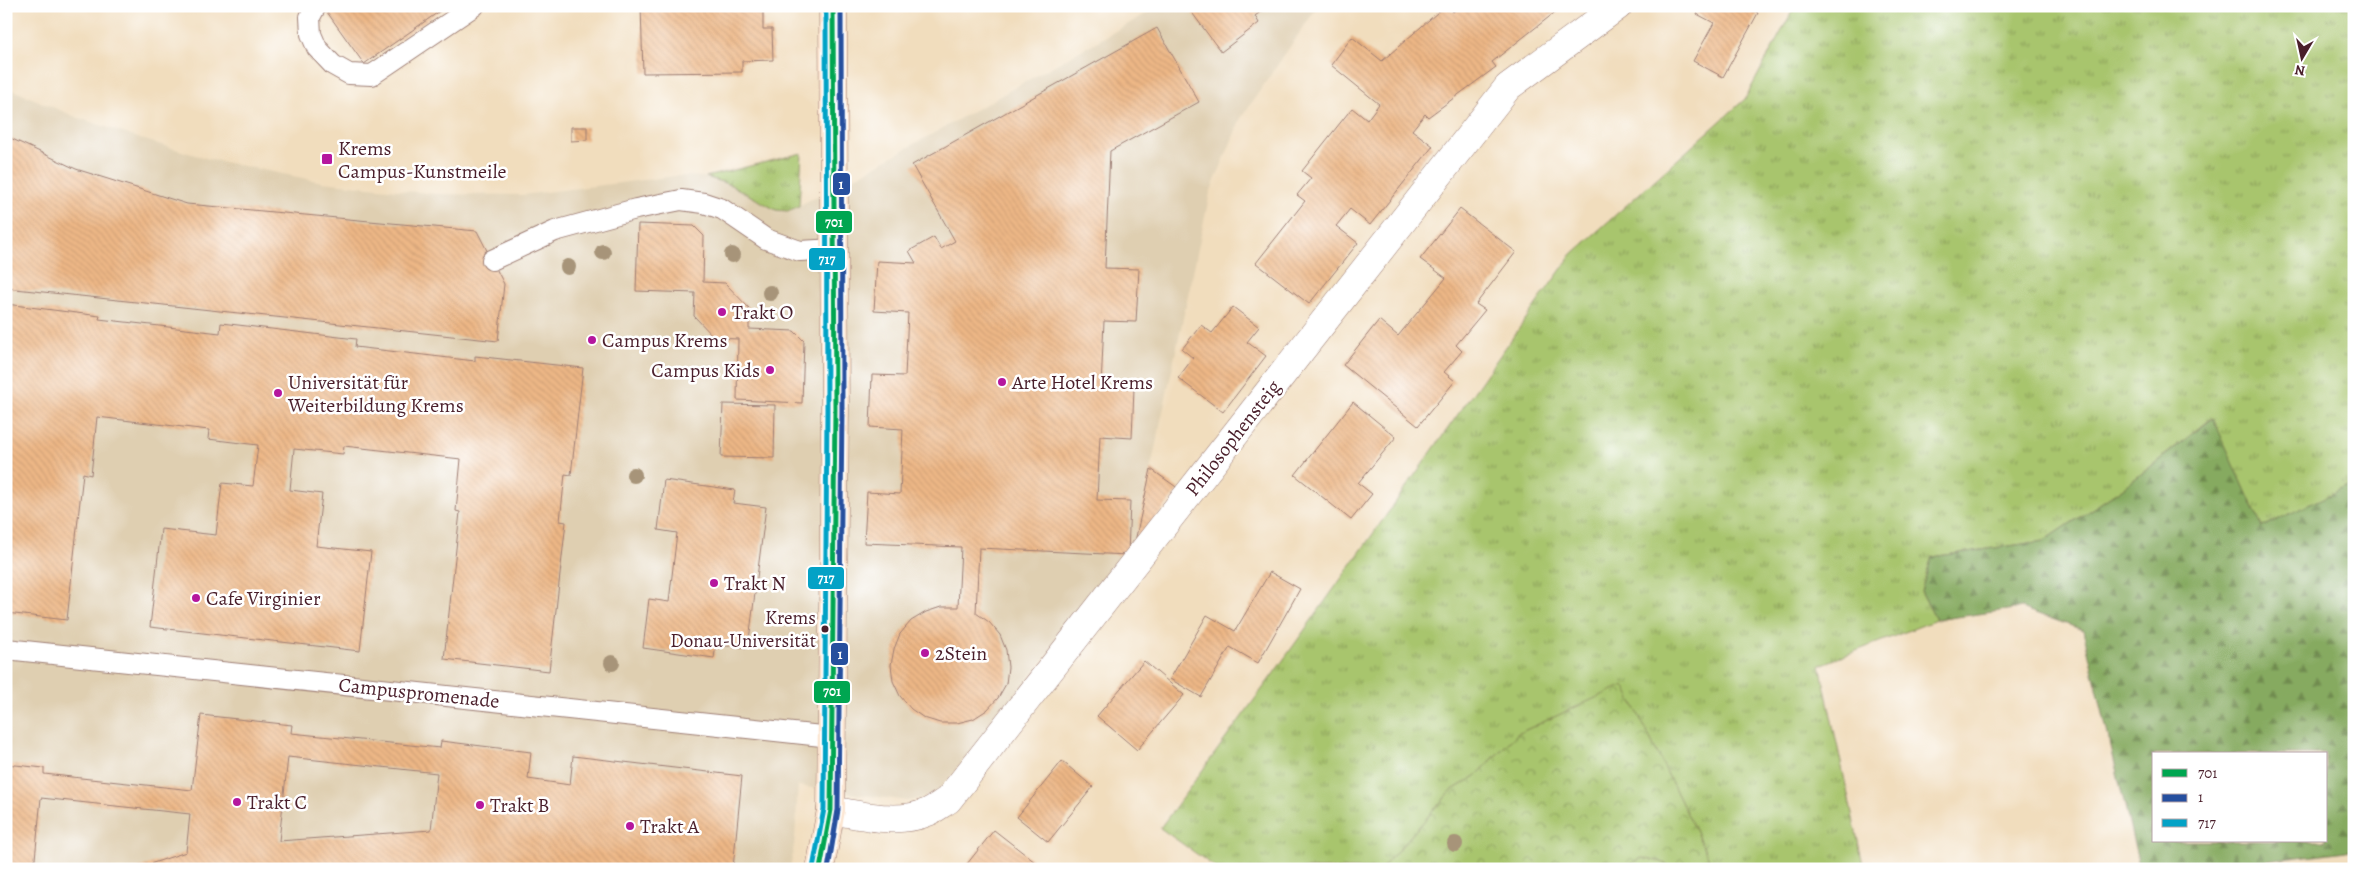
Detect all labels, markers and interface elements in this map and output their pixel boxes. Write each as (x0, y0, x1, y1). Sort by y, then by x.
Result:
north arrow (2278, 32, 2328, 82)
text: N (2294, 60, 2307, 81)
place label: Krems Campus-Kunstmeile (338, 135, 507, 185)
marker: Krems Campus-Kunstmeile (320, 152, 334, 166)
line badge: 1 (832, 172, 851, 196)
text: 1 (838, 175, 844, 194)
line badge: 701 (815, 210, 853, 234)
text: 701 (825, 213, 843, 232)
line badge: 717 (808, 247, 846, 271)
text: 717 (819, 250, 836, 269)
place label: Trakt O (732, 299, 794, 326)
marker: Trakt O (716, 306, 728, 318)
place label: Campus Krems (602, 327, 728, 354)
marker: Campus Krems (586, 334, 598, 346)
place label: Campus Kids (651, 357, 760, 384)
marker: Campus Kids (764, 364, 776, 376)
place label: Universität für Weiterbildung Krems (287, 369, 464, 419)
place label: Arte Hotel Krems (1011, 369, 1153, 396)
street label: Philosophensteig (1179, 374, 1287, 502)
marker: Arte Hotel Krems (996, 376, 1008, 388)
marker: Universität für Weiterbildung Krems (272, 387, 284, 399)
line badge: 717 (807, 566, 845, 590)
text: 717 (818, 569, 835, 588)
place label: Trakt N (724, 570, 786, 597)
marker: Trakt N (708, 577, 720, 589)
place label: Cafe Virginier (206, 585, 321, 612)
marker: Cafe Virginier (190, 592, 202, 604)
place label: Krems Donau-Universität (670, 605, 816, 654)
marker: Krems Donau-Universität (820, 624, 830, 634)
place label: 2Stein (935, 640, 987, 667)
line badge: 1 (830, 642, 849, 666)
text: 1 (837, 645, 843, 664)
marker: 2Stein (919, 647, 931, 659)
street label: Campuspromenade (337, 671, 501, 715)
line badge: 701 (813, 680, 851, 704)
text: 701 (823, 682, 841, 701)
legend (2152, 752, 2328, 842)
text: 701 (2198, 763, 2217, 783)
text: 1 (2198, 787, 2203, 807)
place label: Trakt C (247, 789, 307, 816)
place label: Trakt B (490, 792, 550, 819)
marker: Trakt C (231, 796, 243, 808)
marker: Trakt B (474, 799, 486, 811)
place label: Trakt A (640, 813, 700, 840)
text: 717 (2198, 813, 2216, 833)
marker: Trakt A (624, 820, 636, 832)

